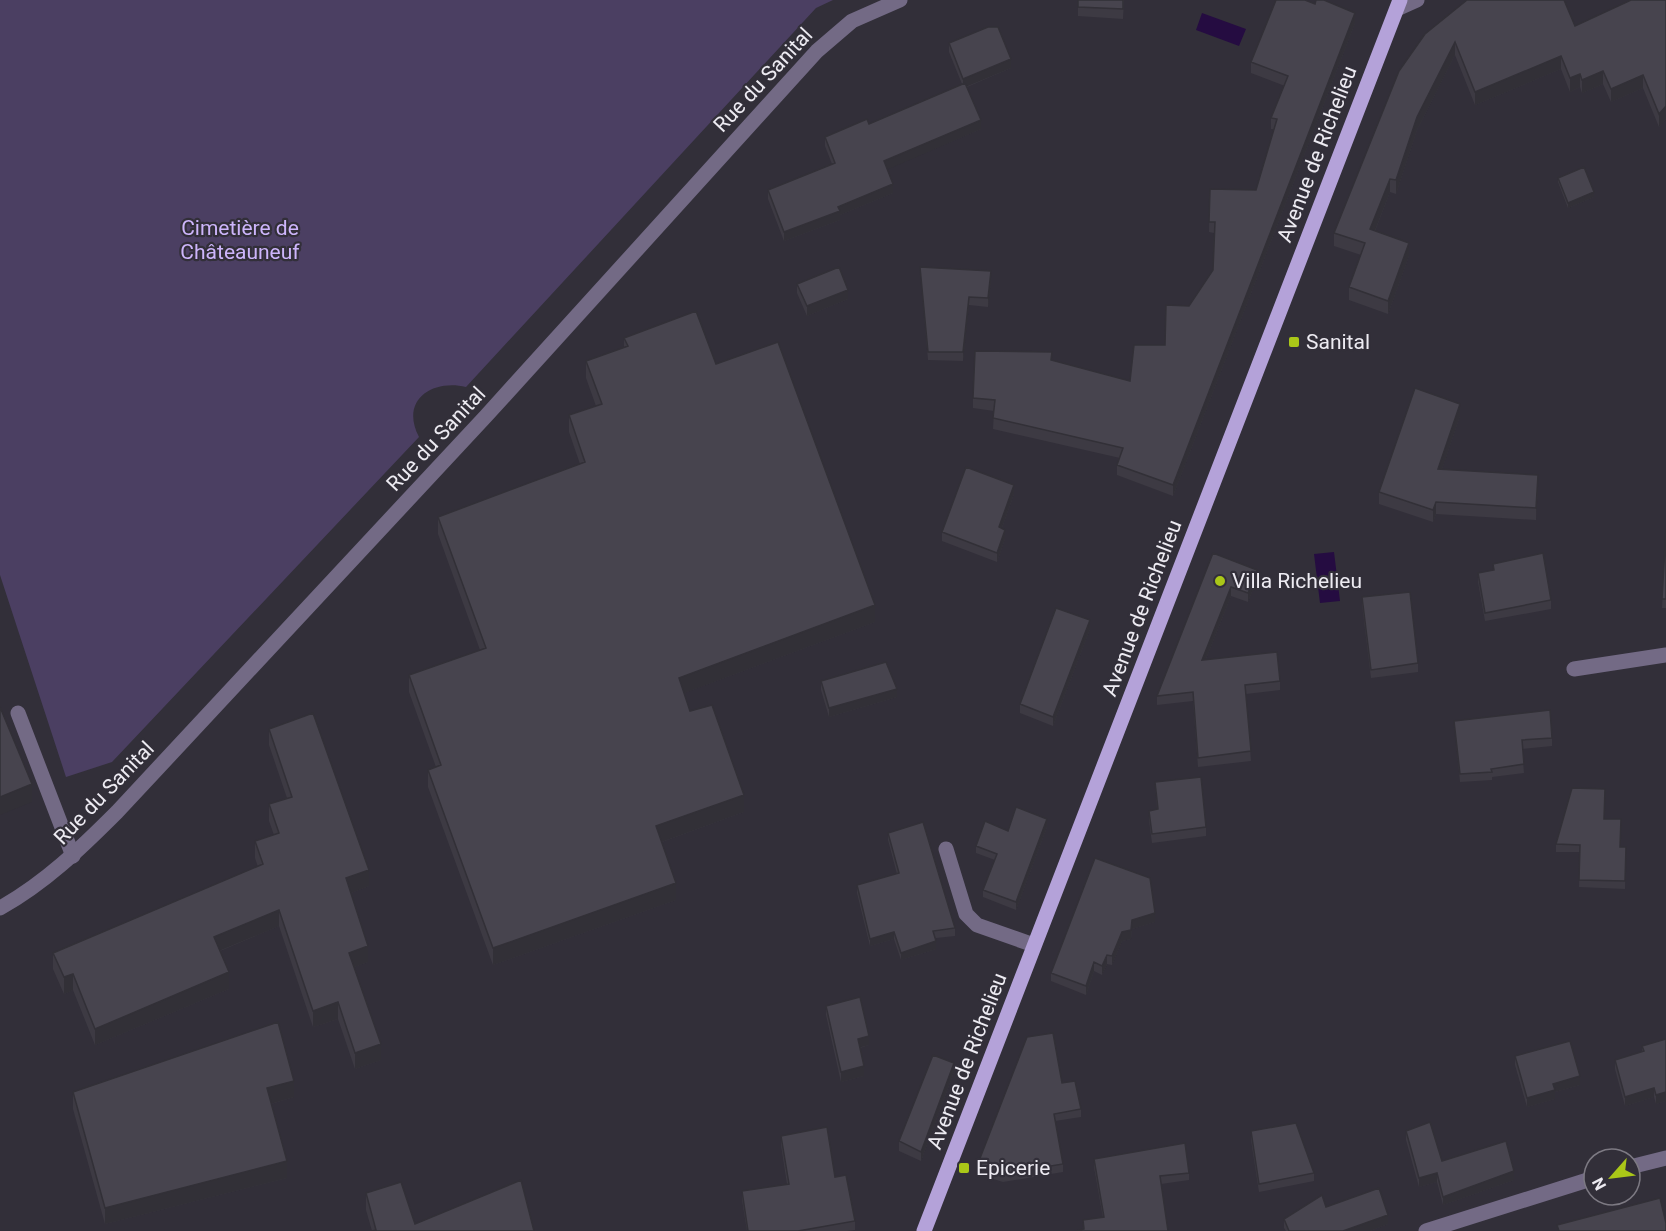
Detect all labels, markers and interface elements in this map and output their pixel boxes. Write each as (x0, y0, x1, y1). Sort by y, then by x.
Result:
street label: Rue du Sanital (709, 23, 817, 137)
street label: Avenue de Richelieu (1272, 63, 1362, 245)
park label: Cimetière de Châteauneuf (180, 216, 300, 264)
place label: Sanital (1306, 330, 1370, 354)
marker: Sanital (1287, 335, 1301, 349)
street label: Rue du Sanital (382, 382, 490, 496)
street label: Avenue de Richelieu (1097, 517, 1187, 699)
place label: Villa Richelieu (1232, 569, 1362, 593)
marker: Villa Richelieu (1213, 574, 1227, 588)
street label: Rue du Sanital (49, 737, 159, 849)
street label: Avenue de Richelieu (922, 970, 1012, 1152)
north arrow (1582, 1147, 1642, 1207)
place label: Epicerie (976, 1156, 1050, 1180)
marker: Epicerie (957, 1161, 971, 1175)
text: N (1588, 1174, 1610, 1193)

